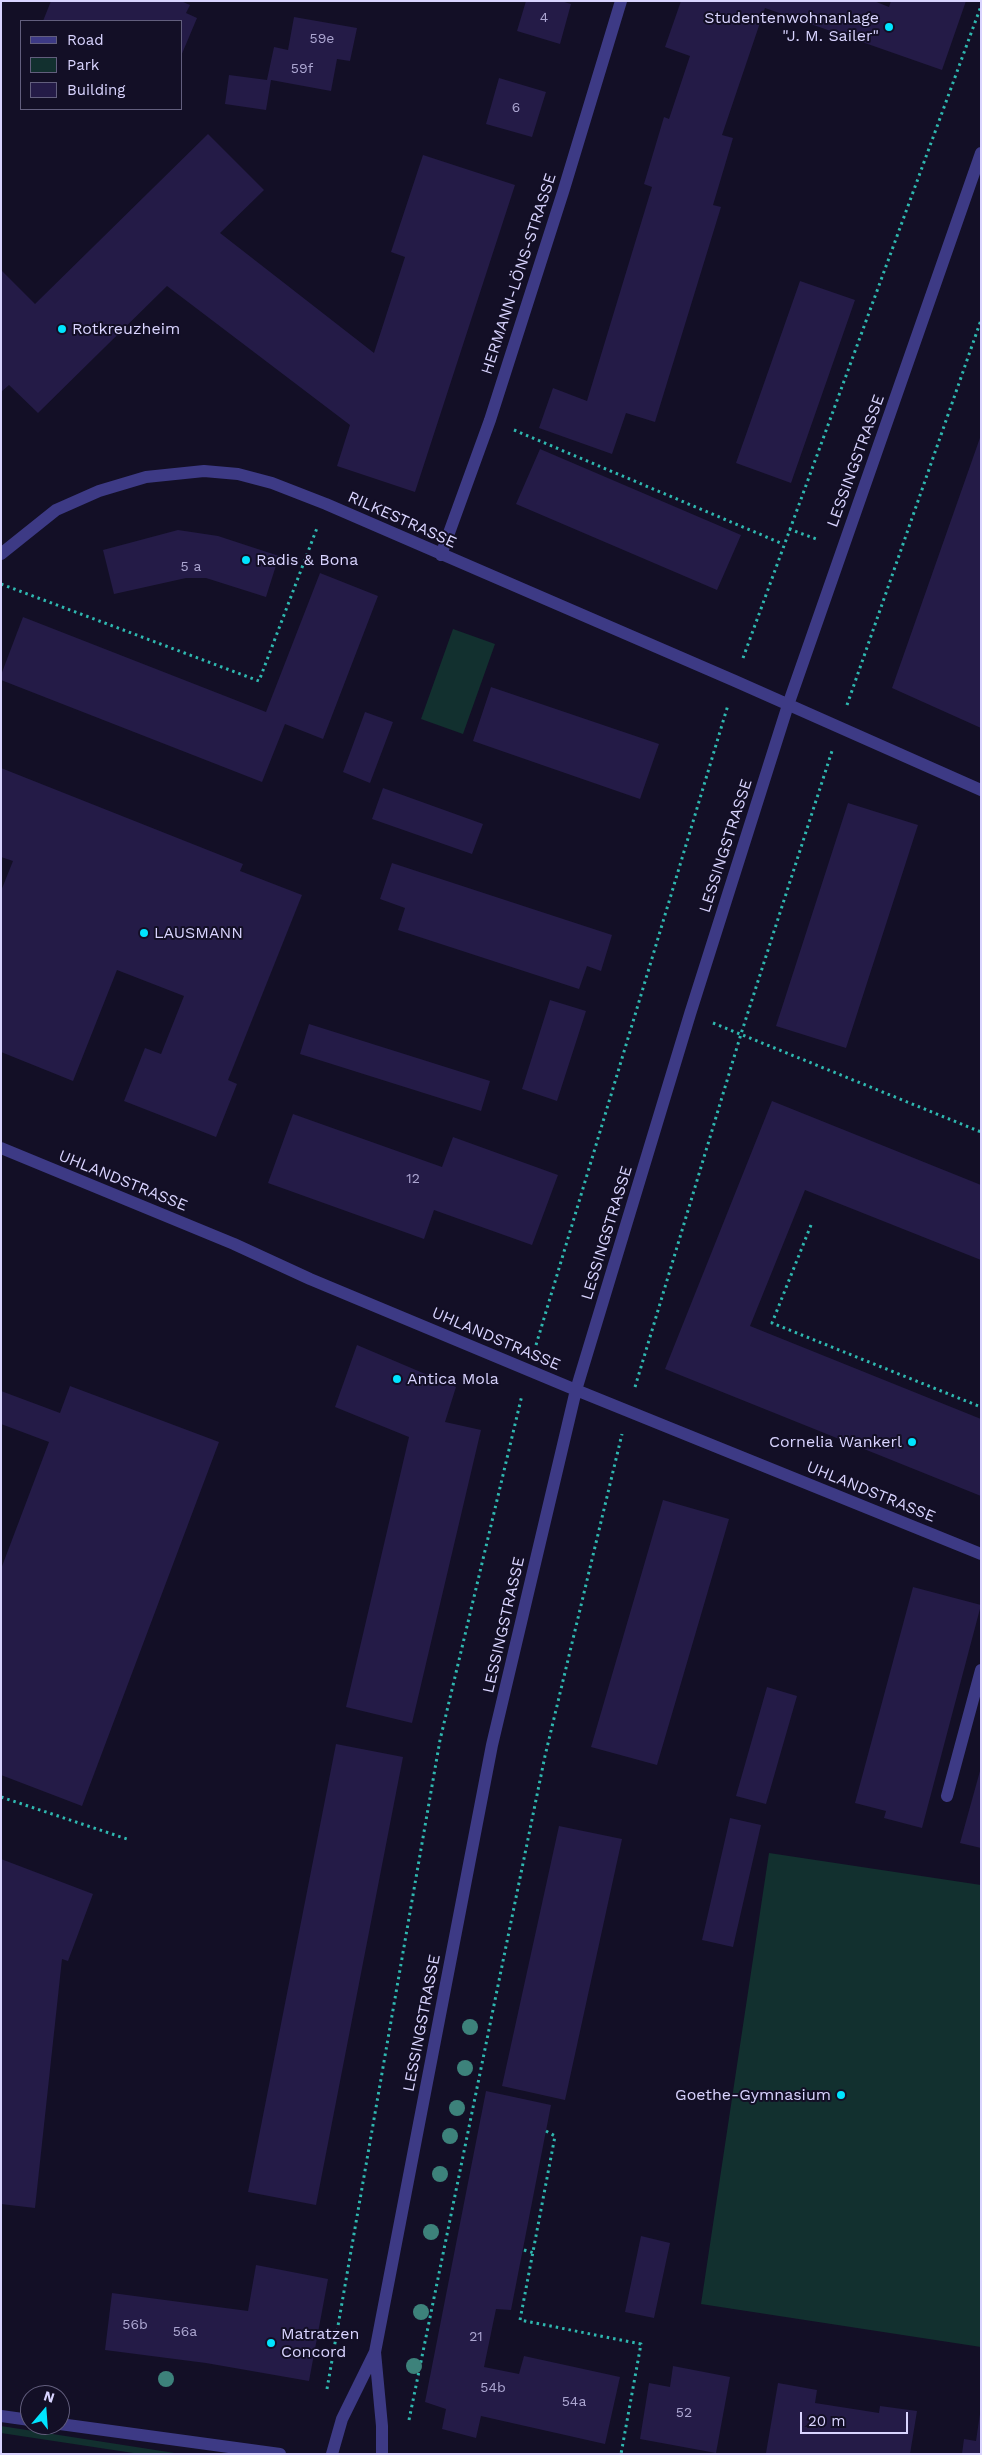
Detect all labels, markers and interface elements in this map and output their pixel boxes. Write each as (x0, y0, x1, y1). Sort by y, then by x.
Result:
place label: Studentenwohnanlage "J. M. Sailer" (704, 8, 879, 46)
house number: 4 (540, 10, 548, 26)
legend (20, 20, 182, 110)
marker: Studentenwohnanlage "J. M. Sailer" (883, 21, 895, 33)
text: Road (67, 31, 104, 49)
house number: 59e (310, 31, 334, 47)
text: Park (67, 56, 99, 74)
house number: 59f (291, 61, 313, 77)
text: Building (67, 81, 125, 99)
house number: 6 (512, 100, 520, 116)
street label: HERMANN-LÖNS-STRASSE (477, 171, 561, 377)
place label: Rotkreuzheim (72, 319, 180, 339)
marker: Rotkreuzheim (56, 323, 68, 335)
street label: LESSINGSTRASSE (823, 392, 889, 530)
street label: RILKESTRASSE (345, 487, 459, 553)
place label: Radis & Bona (256, 550, 358, 570)
marker: Radis & Bona (240, 554, 252, 566)
house number: 5 a (181, 559, 201, 575)
street label: LESSINGSTRASSE (695, 777, 757, 915)
place label: LAUSMANN (154, 923, 243, 943)
marker: LAUSMANN (138, 927, 150, 939)
street label: UHLANDSTRASSE (56, 1146, 190, 1216)
street label: LESSINGSTRASSE (577, 1163, 637, 1303)
house number: 12 (406, 1171, 420, 1187)
street label: UHLANDSTRASSE (429, 1303, 563, 1375)
place label: Antica Mola (407, 1369, 499, 1389)
marker: Antica Mola (391, 1373, 403, 1385)
place label: Cornelia Wankerl (769, 1432, 902, 1452)
marker: Cornelia Wankerl (906, 1436, 918, 1448)
street label: UHLANDSTRASSE (804, 1457, 938, 1527)
street label: LESSINGSTRASSE (479, 1555, 529, 1695)
street label: LESSINGSTRASSE (399, 1953, 445, 2093)
place label: Goethe-Gymnasium (675, 2085, 831, 2105)
marker: Goethe-Gymnasium (835, 2089, 847, 2101)
house number: 56b (122, 2317, 148, 2333)
house number: 56a (173, 2324, 197, 2340)
place label: Matratzen Concord (281, 2324, 359, 2362)
house number: 21 (469, 2329, 483, 2345)
marker: Matratzen Concord (265, 2337, 277, 2349)
house number: 54b (480, 2380, 506, 2396)
north arrow (20, 2385, 70, 2435)
text: N (42, 2387, 57, 2406)
house number: 54a (562, 2394, 586, 2410)
scale bar (802, 2402, 910, 2434)
house number: 52 (676, 2405, 692, 2421)
text: 20 m (808, 2412, 846, 2430)

